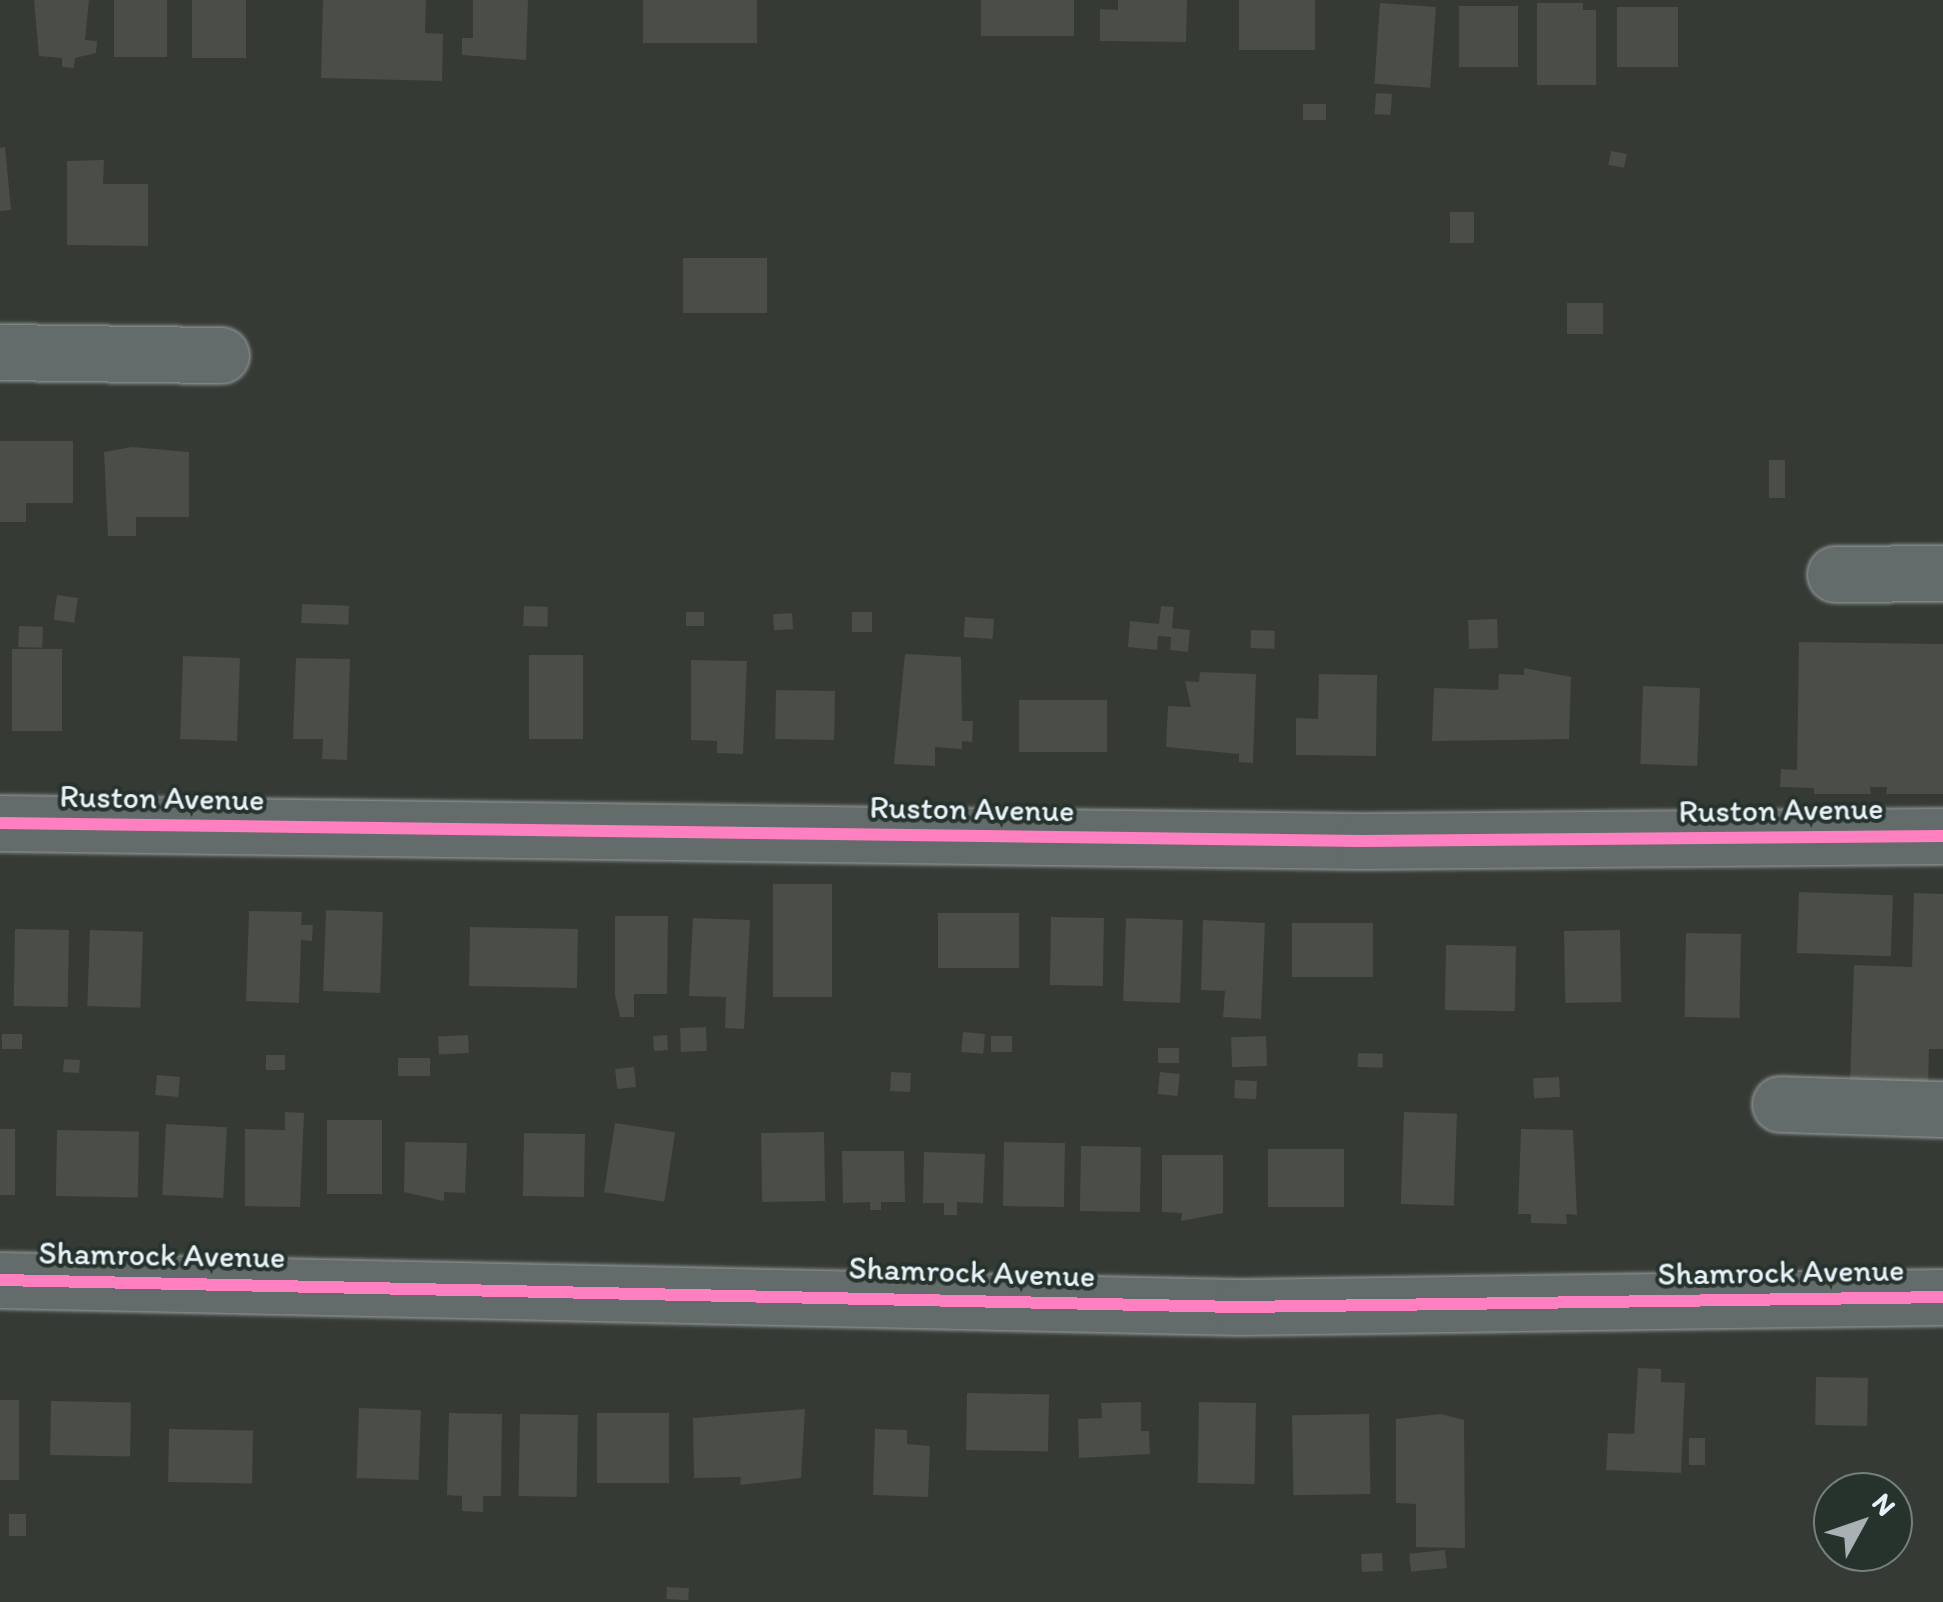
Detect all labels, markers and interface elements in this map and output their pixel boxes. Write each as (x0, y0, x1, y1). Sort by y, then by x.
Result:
street label: Ruston Avenue (59, 777, 265, 819)
street label: Ruston Avenue (869, 788, 1075, 830)
street label: Ruston Avenue (1678, 789, 1884, 831)
street label: Shamrock Avenue (39, 1234, 285, 1276)
street label: Shamrock Avenue (849, 1249, 1095, 1295)
street label: Shamrock Avenue (1658, 1251, 1904, 1293)
north arrow (1813, 1472, 1913, 1572)
text: N (1865, 1486, 1904, 1522)

